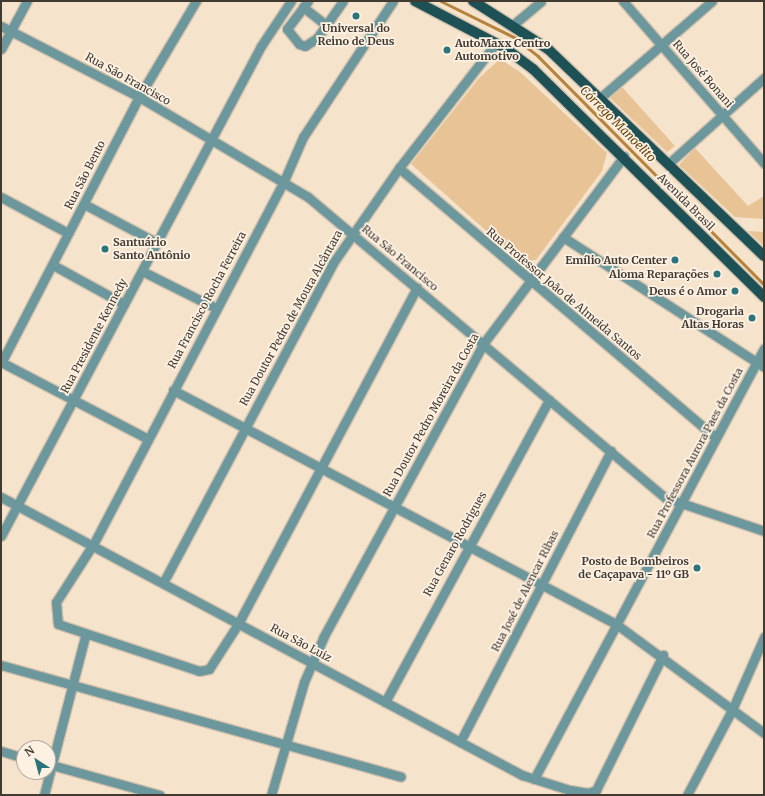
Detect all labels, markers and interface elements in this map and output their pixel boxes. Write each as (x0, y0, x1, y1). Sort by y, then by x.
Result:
marker: Universal do Reino de Deus (351, 11, 361, 21)
place label: Universal do Reino de Deus (318, 22, 394, 48)
place label: AutoMaxx Centro Automotivo (455, 37, 550, 63)
street label: Rua José Bonani (670, 38, 736, 110)
marker: AutoMaxx Centro Automotivo (442, 45, 452, 55)
street label: Rua São Francisco (83, 50, 173, 108)
water label: Córrego Manoelito (577, 83, 659, 165)
street label: Rua São Bento (62, 138, 108, 212)
street label: Avenida Brasil (655, 171, 717, 233)
street label: Rua São Francisco (359, 222, 441, 294)
street label: Rua Professor João de Almeida Santos (484, 225, 644, 363)
street label: Rua Doutor Pedro de Moura Alcântara (237, 228, 345, 408)
street label: Rua Francisco Rocha Ferreira (165, 229, 249, 371)
place label: Santuário Santo Antônio (113, 236, 190, 262)
marker: Santuário Santo Antônio (100, 244, 110, 254)
place label: Emílio Auto Center (565, 253, 667, 267)
marker: Emílio Auto Center (670, 255, 680, 265)
place label: Aloma Reparações (609, 267, 709, 281)
marker: Aloma Reparações (712, 269, 722, 279)
street label: Rua Presidente Kennedy (58, 276, 130, 396)
place label: Deus é o Amor (649, 284, 727, 298)
marker: Deus é o Amor (730, 286, 740, 296)
place label: Drogaria Altas Horas (681, 305, 744, 331)
marker: Drogaria Altas Horas (747, 313, 757, 323)
street label: Rua Doutor Pedro Moreira da Costa (381, 331, 481, 499)
street label: Rua Professora Aurora Paes da Costa (644, 366, 746, 540)
street label: Rua Genaro Rodrigues (421, 489, 489, 599)
street label: Rua José de Alencar Ribas (489, 528, 561, 654)
place label: Posto de Bombeiros de Caçapava - 11º GB (578, 555, 689, 581)
marker: Posto de Bombeiros de Caçapava - 11º GB (692, 563, 702, 573)
street label: Rua São Luiz (268, 621, 334, 665)
north arrow (16, 740, 56, 780)
text: N (22, 743, 37, 759)

